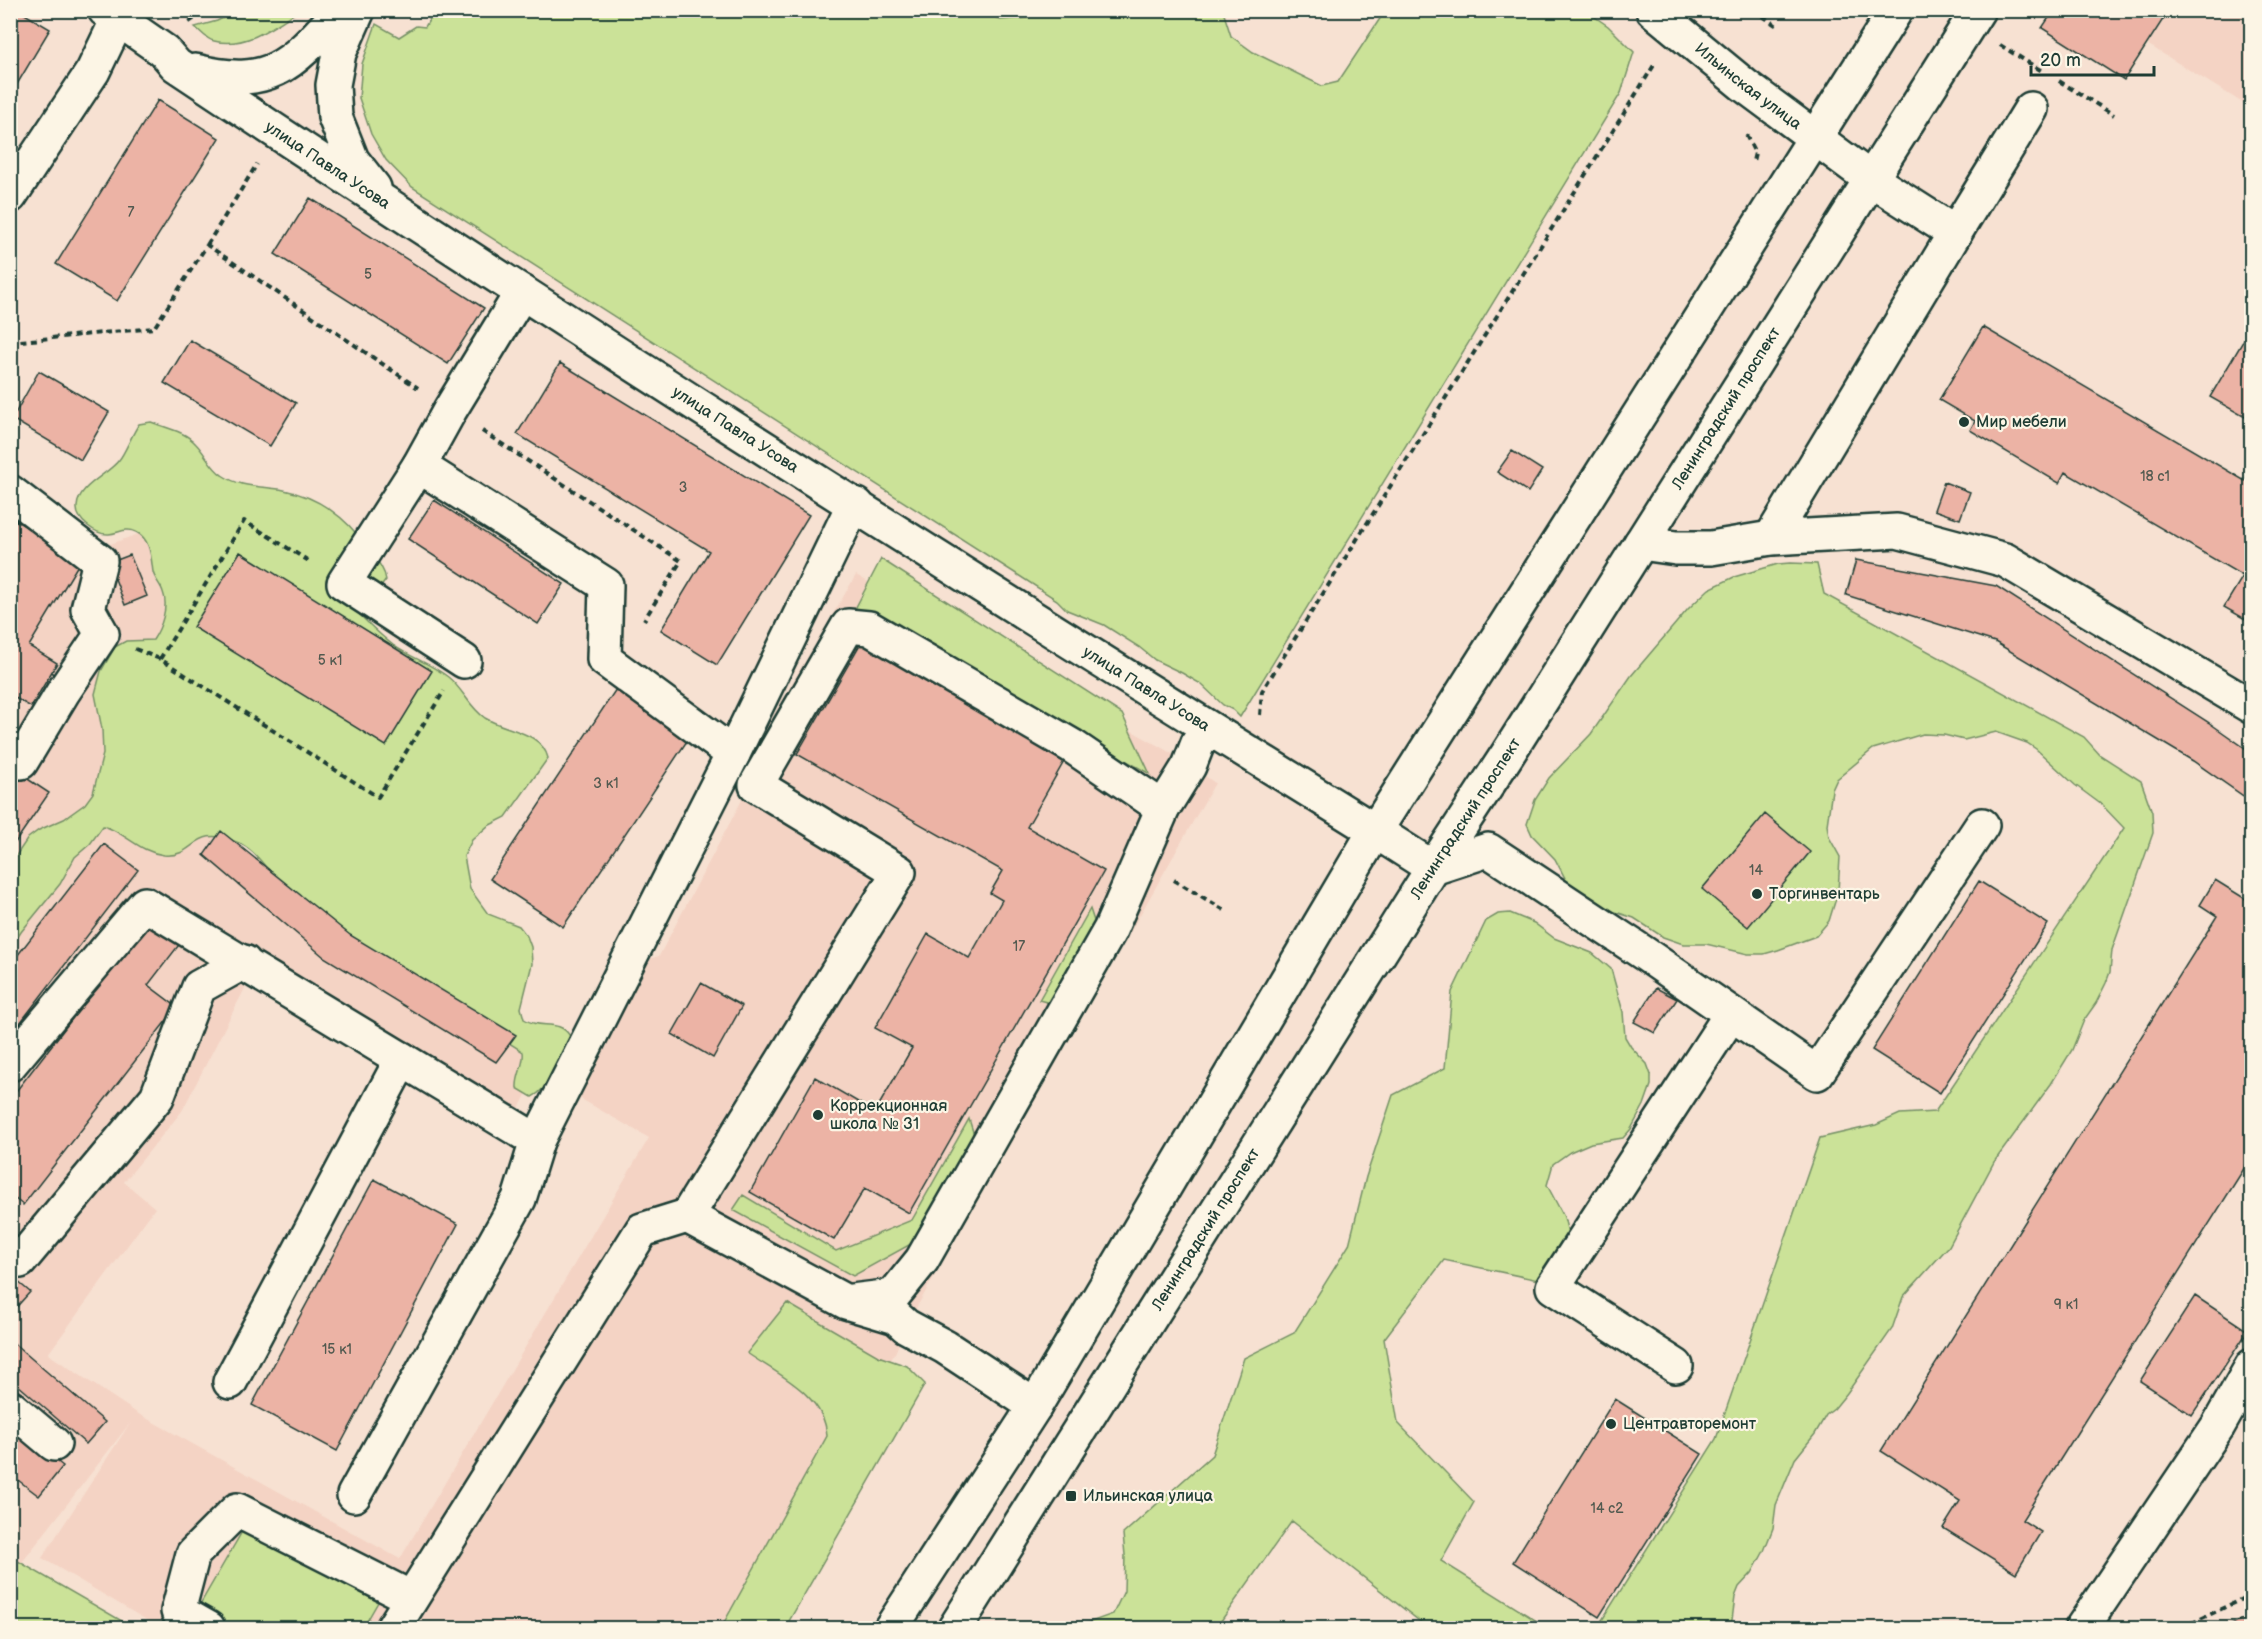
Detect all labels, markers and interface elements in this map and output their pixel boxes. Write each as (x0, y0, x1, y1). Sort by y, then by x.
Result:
street label: Ильинская улица (1691, 39, 1806, 134)
scale bar (2031, 39, 2154, 77)
text: 20 m (2040, 50, 2081, 71)
street label: улица Павла Усова (261, 117, 394, 214)
house number: 7 (128, 204, 135, 221)
house number: 5 (364, 266, 372, 283)
street label: Ленинградский проспект (1667, 323, 1785, 494)
street label: улица Павла Усова (669, 382, 802, 477)
place label: Мир мебели (1976, 413, 2067, 432)
marker: Мир мебели (1957, 415, 1971, 429)
house number: 18 с1 (2140, 468, 2170, 485)
house number: 3 (679, 479, 687, 496)
street label: улица Павла Усова (1079, 642, 1214, 736)
house number: 5 к1 (318, 652, 342, 669)
street label: Ленинградский проспект (1406, 734, 1525, 903)
house number: 3 к1 (593, 775, 619, 792)
house number: 14 (1749, 862, 1763, 879)
place label: Торгинвентарь (1769, 885, 1880, 904)
marker: Торгинвентарь (1750, 887, 1764, 901)
house number: 17 (1013, 938, 1025, 955)
place label: Коррекционная школа № 31 (830, 1097, 947, 1134)
marker: Коррекционная школа № 31 (811, 1108, 825, 1122)
street label: Ленинградский проспект (1147, 1144, 1264, 1315)
house number: 9 к1 (2054, 1296, 2078, 1313)
house number: 15 к1 (322, 1341, 352, 1358)
place label: Центравторемонт (1623, 1415, 1757, 1434)
marker: Центравторемонт (1604, 1417, 1618, 1431)
place label: Ильинская улица (1083, 1487, 1213, 1506)
marker: Ильинская улица (1064, 1489, 1078, 1503)
house number: 14 с2 (1591, 1500, 1624, 1517)

